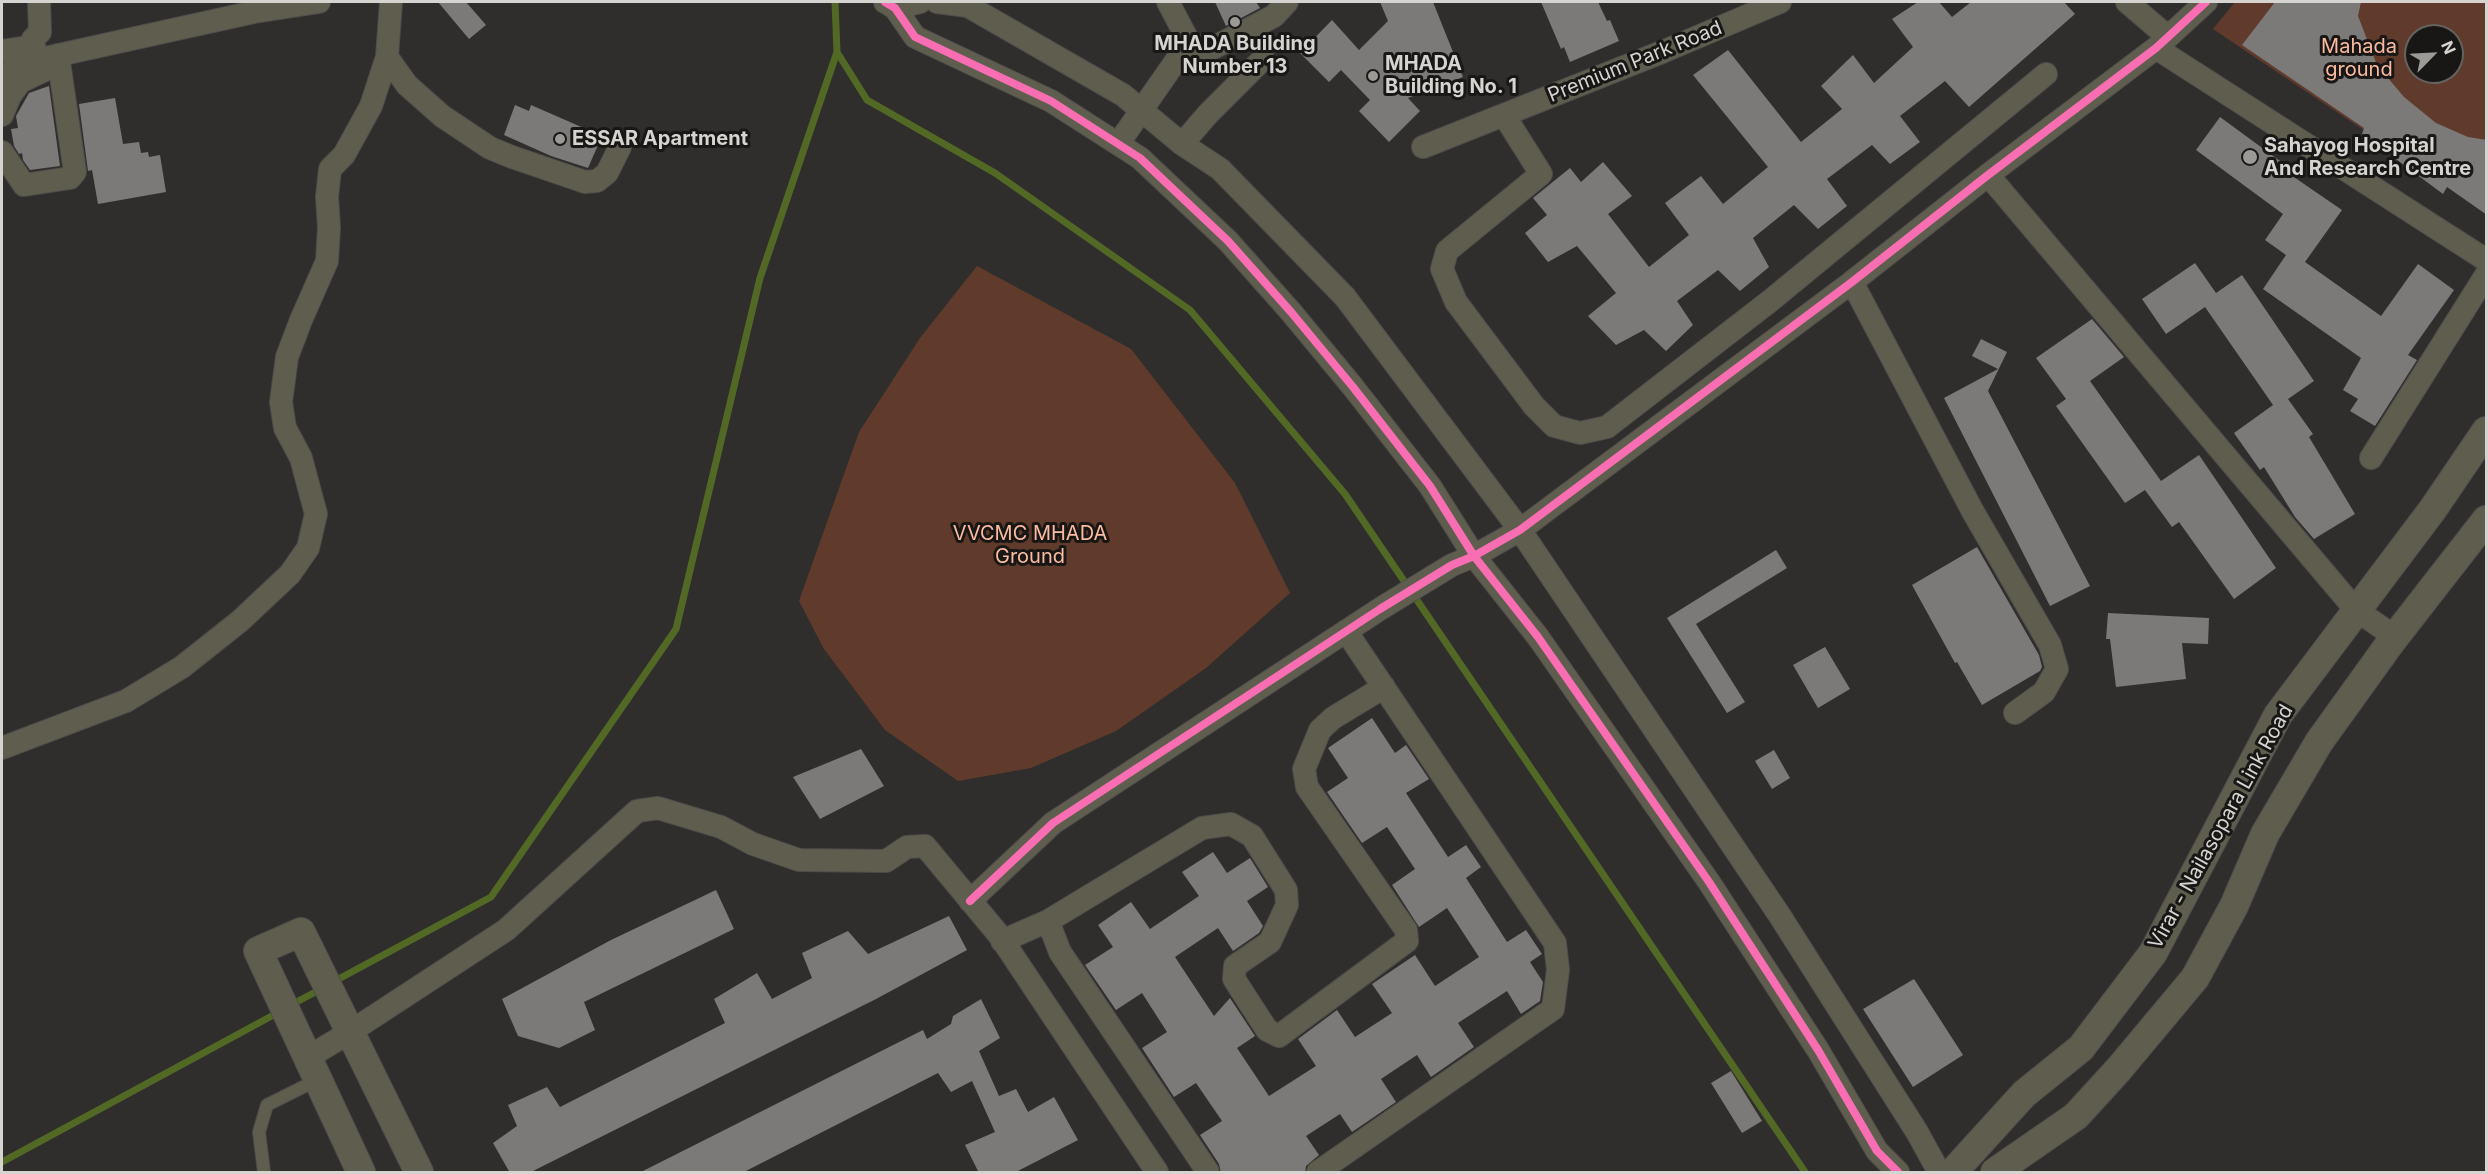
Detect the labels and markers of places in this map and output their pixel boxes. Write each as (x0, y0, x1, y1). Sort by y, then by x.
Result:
marker: MHADA Building Number 13 (1228, 15, 1242, 29)
place label: MHADA Building Number 13 (1154, 32, 1316, 79)
place label: MHADA Building No. 1 (1385, 52, 1517, 99)
marker: MHADA Building No. 1 (1366, 69, 1380, 83)
place label: ESSAR Apartment (572, 127, 748, 151)
marker: ESSAR Apartment (553, 132, 567, 146)
place label: Sahayog Hospital And Research Centre (2264, 134, 2471, 181)
marker: Sahayog Hospital And Research Centre (2241, 148, 2259, 166)

